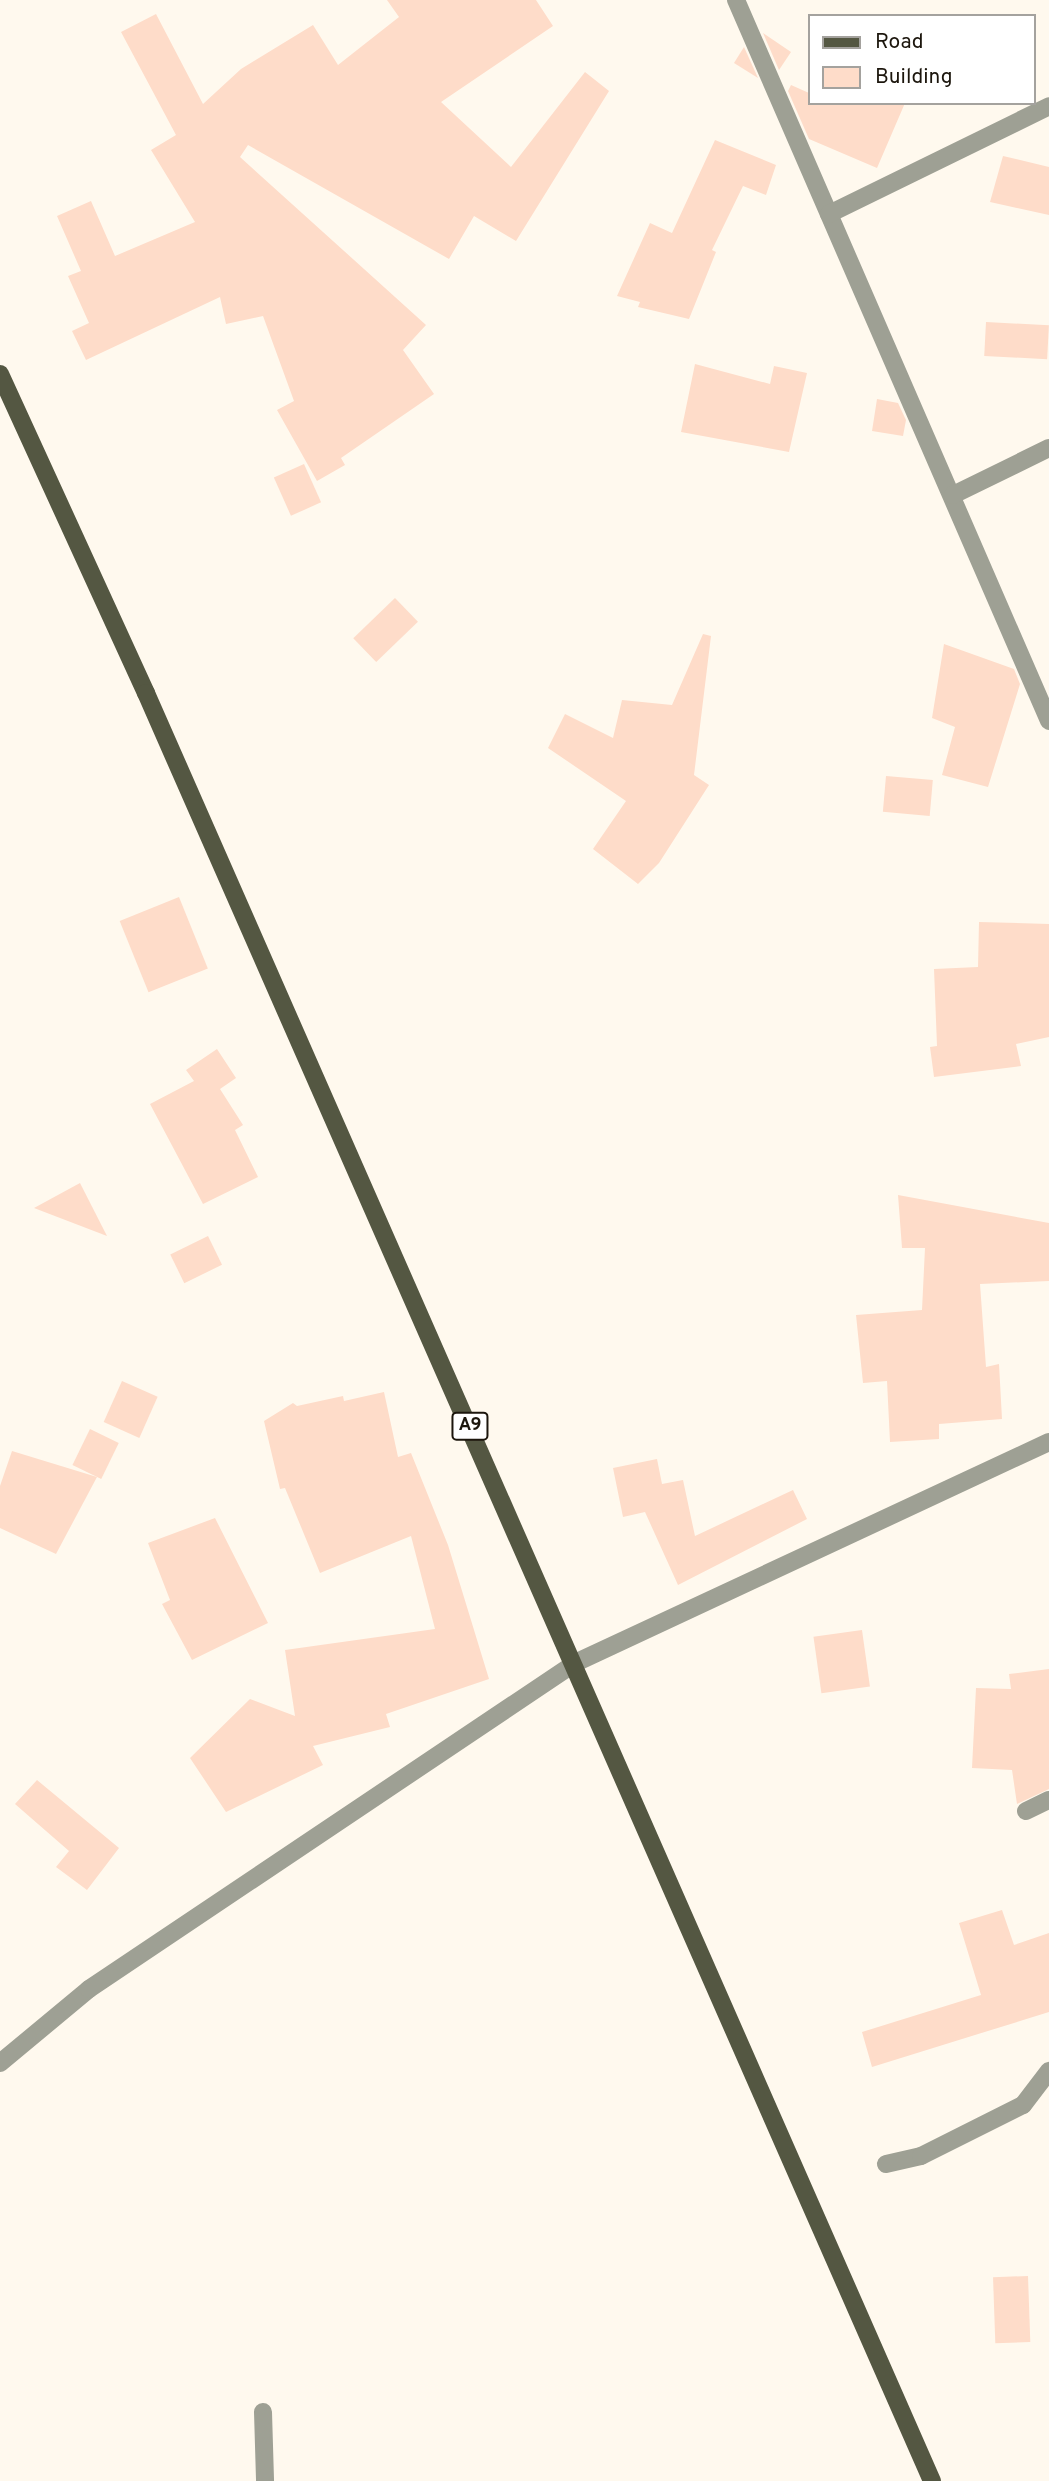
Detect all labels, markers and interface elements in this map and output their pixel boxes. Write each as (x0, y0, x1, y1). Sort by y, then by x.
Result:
legend (808, 14, 1035, 105)
text: Road (875, 29, 924, 56)
text: Building (875, 64, 953, 91)
road number: A9 (451, 1412, 489, 1441)

